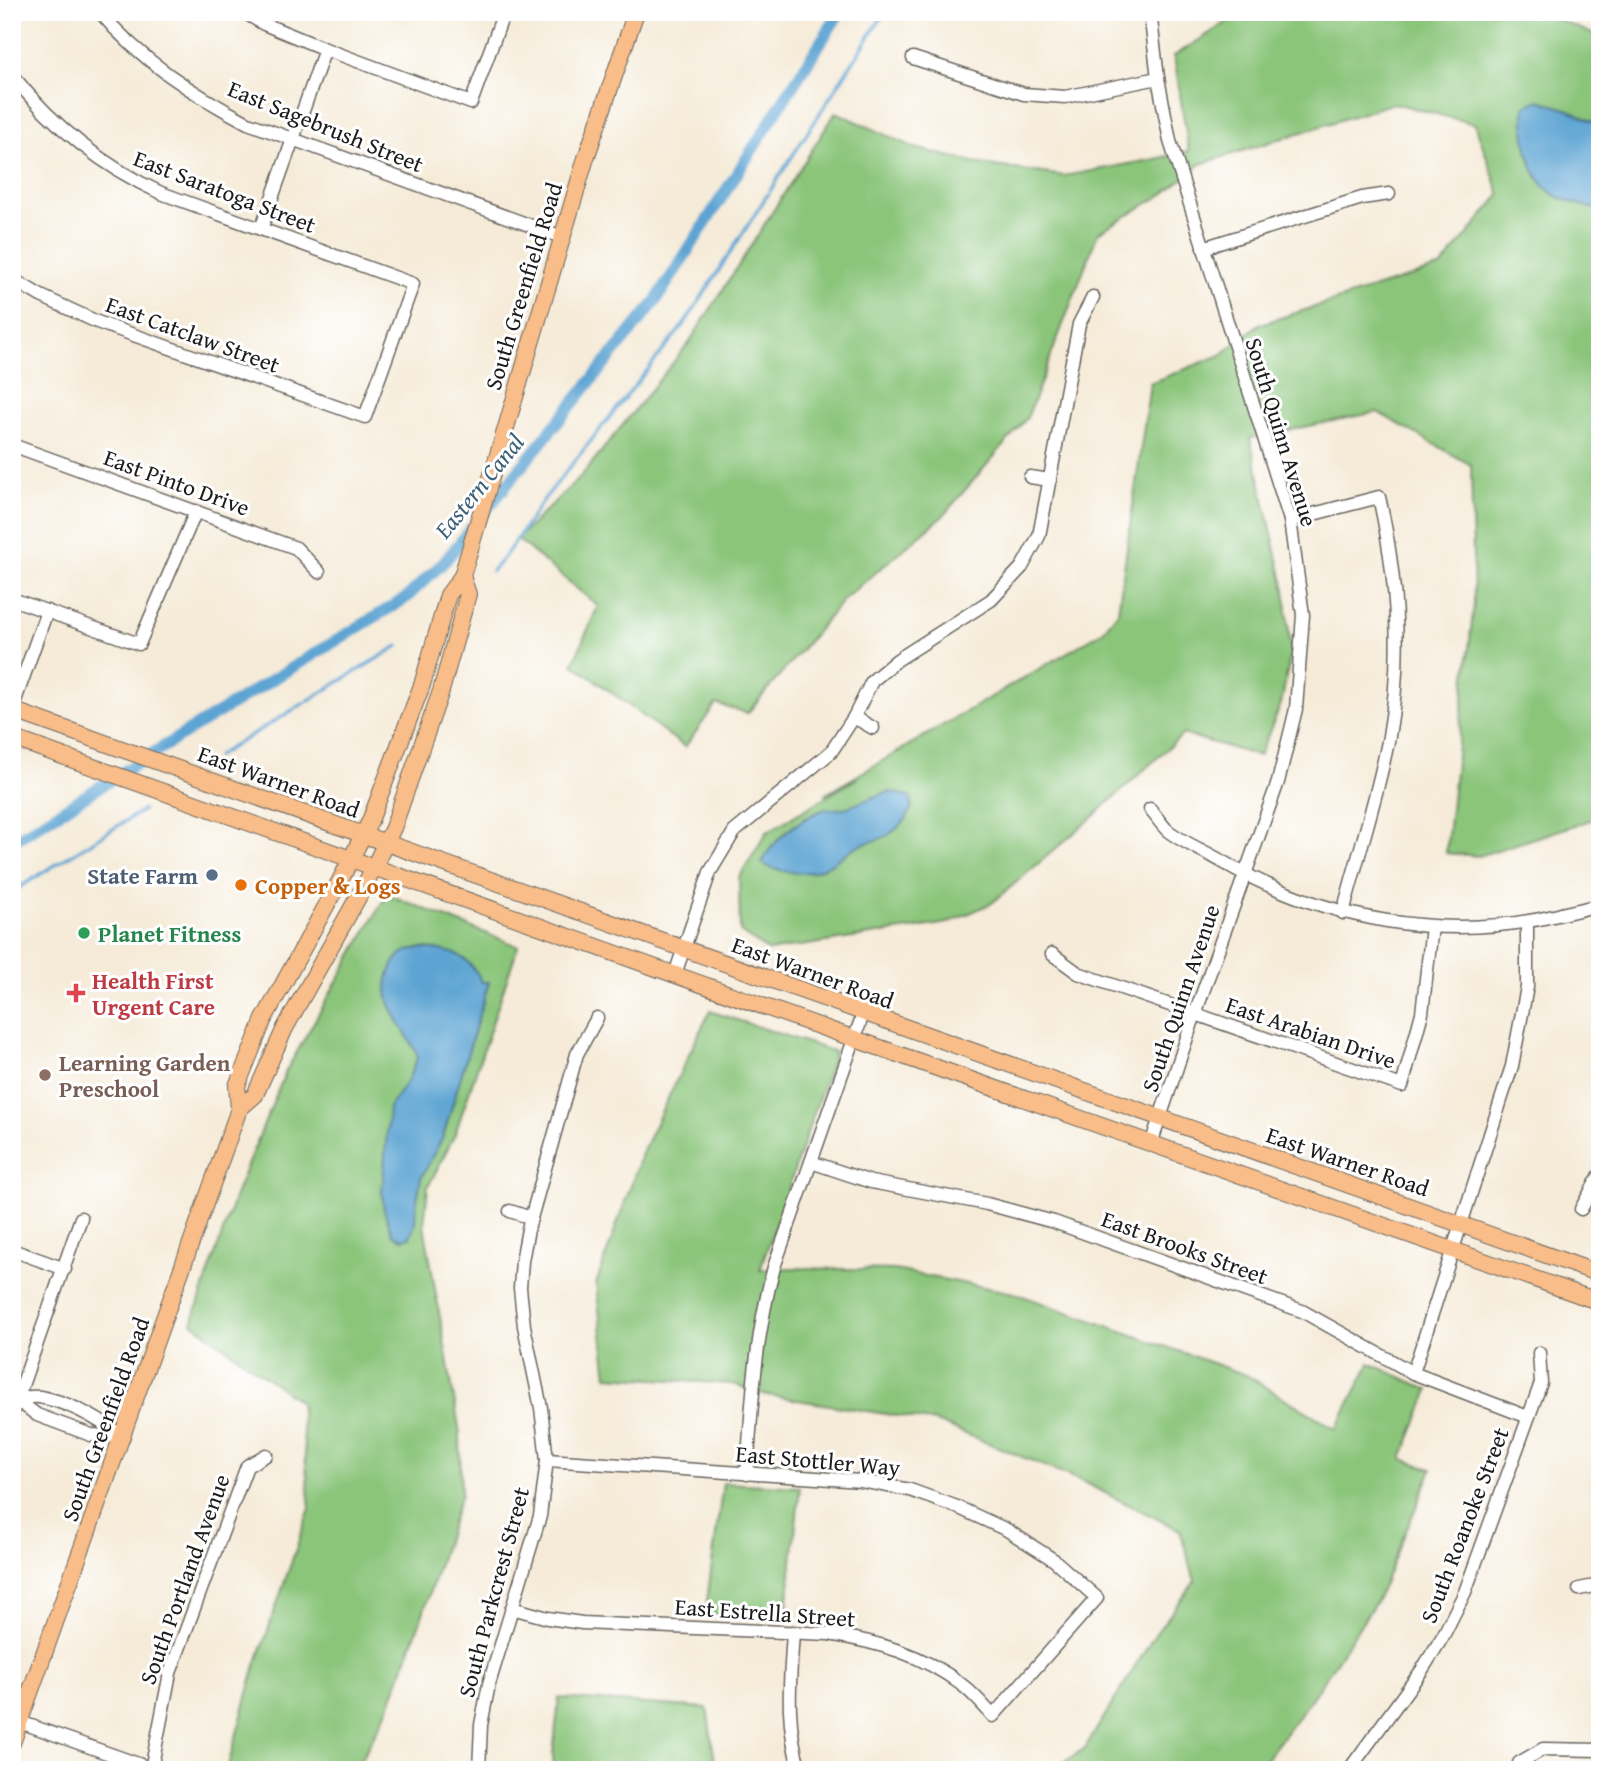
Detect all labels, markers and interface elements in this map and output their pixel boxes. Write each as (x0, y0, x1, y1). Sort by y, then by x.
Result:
street label: East Sagebrush Street (223, 72, 429, 180)
street label: East Saratoga Street (129, 141, 321, 241)
street label: South Greenfield Road (476, 178, 570, 394)
street label: East Catclaw Street (101, 287, 285, 381)
street label: South Quinn Avenue (1238, 333, 1326, 531)
water label: Eastern Canal (425, 426, 532, 547)
street label: East Pinto Drive (99, 440, 255, 524)
street label: East Warner Road (193, 736, 365, 826)
place label: State Farm (87, 859, 198, 892)
marker: State Farm (204, 867, 220, 883)
place label: Copper & Logs (255, 869, 401, 902)
marker: Copper & Logs (233, 877, 249, 893)
street label: South Quinn Avenue (1133, 900, 1227, 1096)
place label: Planet Fitness (98, 917, 241, 950)
marker: Planet Fitness (76, 925, 92, 941)
street label: East Warner Road (727, 927, 899, 1017)
place label: Health First Urgent Care (92, 964, 215, 1023)
marker: Health First Urgent Care (66, 983, 86, 1003)
street label: East Arabian Drive (1222, 987, 1400, 1077)
place label: Learning Garden Preschool (59, 1046, 231, 1105)
marker: Learning Garden Preschool (37, 1067, 53, 1083)
street label: East Warner Road (1262, 1118, 1435, 1205)
street label: East Brooks Street (1097, 1202, 1273, 1292)
street label: South Greenfield Road (53, 1312, 158, 1526)
street label: South Roanoke Street (1411, 1422, 1517, 1628)
street label: East Stottler Way (734, 1436, 902, 1484)
street label: South Portland Avenue (131, 1469, 237, 1689)
street label: South Parkcrest Street (449, 1483, 537, 1701)
street label: East Estrella Street (674, 1589, 856, 1635)

